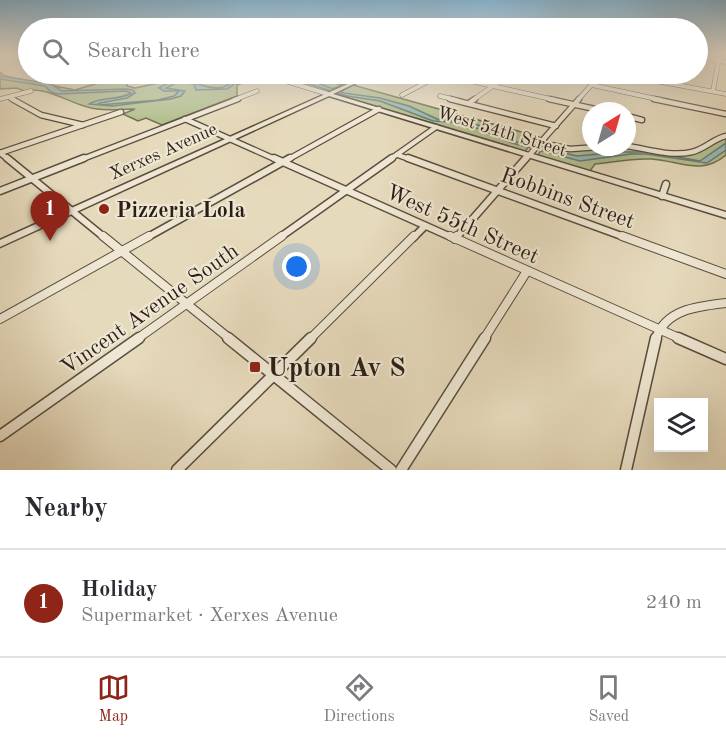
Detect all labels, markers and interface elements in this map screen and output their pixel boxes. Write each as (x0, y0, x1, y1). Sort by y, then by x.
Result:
search box (18, 18, 708, 84)
icon: search (39, 35, 72, 68)
text: Search here (87, 40, 200, 62)
north arrow (582, 102, 636, 156)
street label: West 54th Street (435, 104, 569, 160)
street label: Xerxes Avenue (107, 120, 220, 184)
street label: Robbins Street (497, 164, 637, 233)
street label: West 55th Street (383, 181, 542, 268)
pin: 1 (31, 192, 70, 241)
place label: Pizzeria Lola (116, 200, 246, 222)
marker: Pizzeria Lola (97, 202, 111, 216)
street label: Vincent Avenue South (57, 240, 243, 379)
your location (282, 252, 311, 281)
place label: Upton Av S (267, 355, 406, 382)
marker: Upton Av S (248, 360, 262, 374)
map controls (654, 398, 708, 452)
button: layers (654, 398, 708, 452)
text: Nearby (24, 496, 108, 522)
text: Holiday (81, 579, 157, 601)
text: 1 (38, 593, 49, 613)
text: 240 m (646, 593, 702, 613)
text: Supermarket · Xerxes Avenue (81, 606, 338, 626)
tab: Map (97, 671, 130, 727)
tab: Directions (324, 671, 395, 727)
tab: Saved (588, 671, 629, 727)

